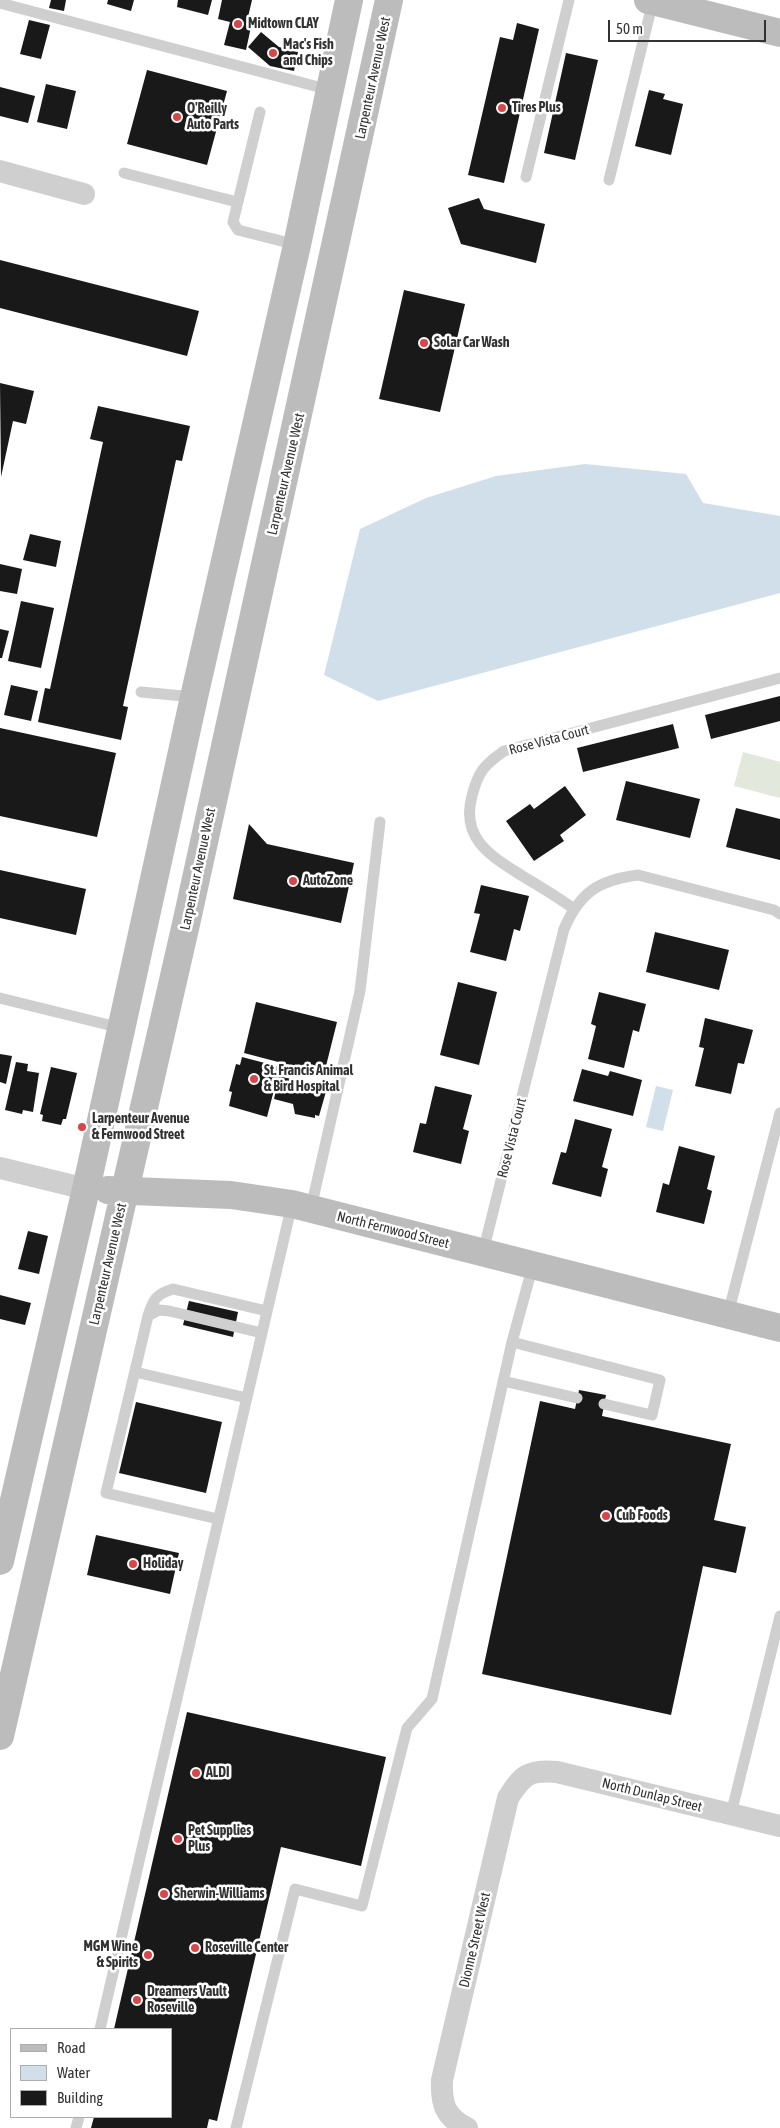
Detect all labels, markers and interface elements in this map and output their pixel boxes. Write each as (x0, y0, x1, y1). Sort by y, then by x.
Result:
scale bar (610, 10, 768, 42)
street label: Larpenteur Avenue West (352, 15, 394, 141)
place label: Midtown CLAY (248, 16, 319, 32)
marker: Midtown CLAY (232, 18, 244, 30)
text: 50 m (616, 20, 643, 37)
place label: Mac's Fish and Chips (283, 37, 334, 70)
marker: Mac's Fish and Chips (267, 47, 279, 59)
place label: Tires Plus (512, 100, 561, 116)
place label: O'Reilly Auto Parts (187, 101, 239, 134)
marker: Tires Plus (496, 102, 508, 114)
marker: O'Reilly Auto Parts (171, 111, 183, 123)
place label: Solar Car Wash (434, 335, 510, 351)
marker: Solar Car Wash (418, 337, 430, 349)
street label: Larpenteur Avenue West (264, 411, 308, 537)
street label: Rose Vista Court (507, 721, 591, 759)
street label: Larpenteur Avenue West (177, 806, 219, 932)
place label: AutoZone (303, 873, 353, 889)
marker: AutoZone (287, 875, 299, 887)
place label: St. Francis Animal & Bird Hospital (264, 1063, 353, 1096)
marker: St. Francis Animal & Bird Hospital (248, 1073, 260, 1085)
street label: Rose Vista Court (494, 1096, 530, 1180)
place label: Larpenteur Avenue & Fernwood Street (92, 1111, 190, 1144)
marker: Larpenteur Avenue & Fernwood Street (76, 1121, 88, 1133)
street label: Larpenteur Avenue West (86, 1201, 130, 1327)
street label: North Fernwood Street (335, 1208, 451, 1252)
place label: Cub Foods (616, 1508, 668, 1524)
marker: Cub Foods (600, 1510, 612, 1522)
place label: Holiday (143, 1556, 184, 1572)
marker: Holiday (127, 1558, 139, 1570)
place label: ALDI (206, 1765, 230, 1781)
marker: ALDI (190, 1767, 202, 1779)
street label: North Dunlap Street (600, 1774, 704, 1816)
place label: Pet Supplies Plus (188, 1823, 251, 1855)
marker: Pet Supplies Plus (172, 1833, 184, 1845)
place label: Sherwin-Williams (174, 1886, 265, 1902)
marker: Sherwin-Williams (158, 1888, 170, 1900)
street label: Dionne Street West (456, 1891, 494, 1989)
place label: MGM Wine & Spirits (83, 1939, 138, 1971)
place label: Roseville Center (205, 1940, 288, 1956)
marker: Roseville Center (189, 1942, 201, 1954)
marker: MGM Wine & Spirits (142, 1949, 154, 1961)
place label: Dreamers Vault Roseville (147, 1984, 227, 2016)
marker: Dreamers Vault Roseville (131, 1994, 143, 2006)
legend (10, 2028, 172, 2118)
text: Road (57, 2039, 86, 2056)
text: Water (57, 2064, 90, 2081)
text: Building (57, 2089, 103, 2106)

